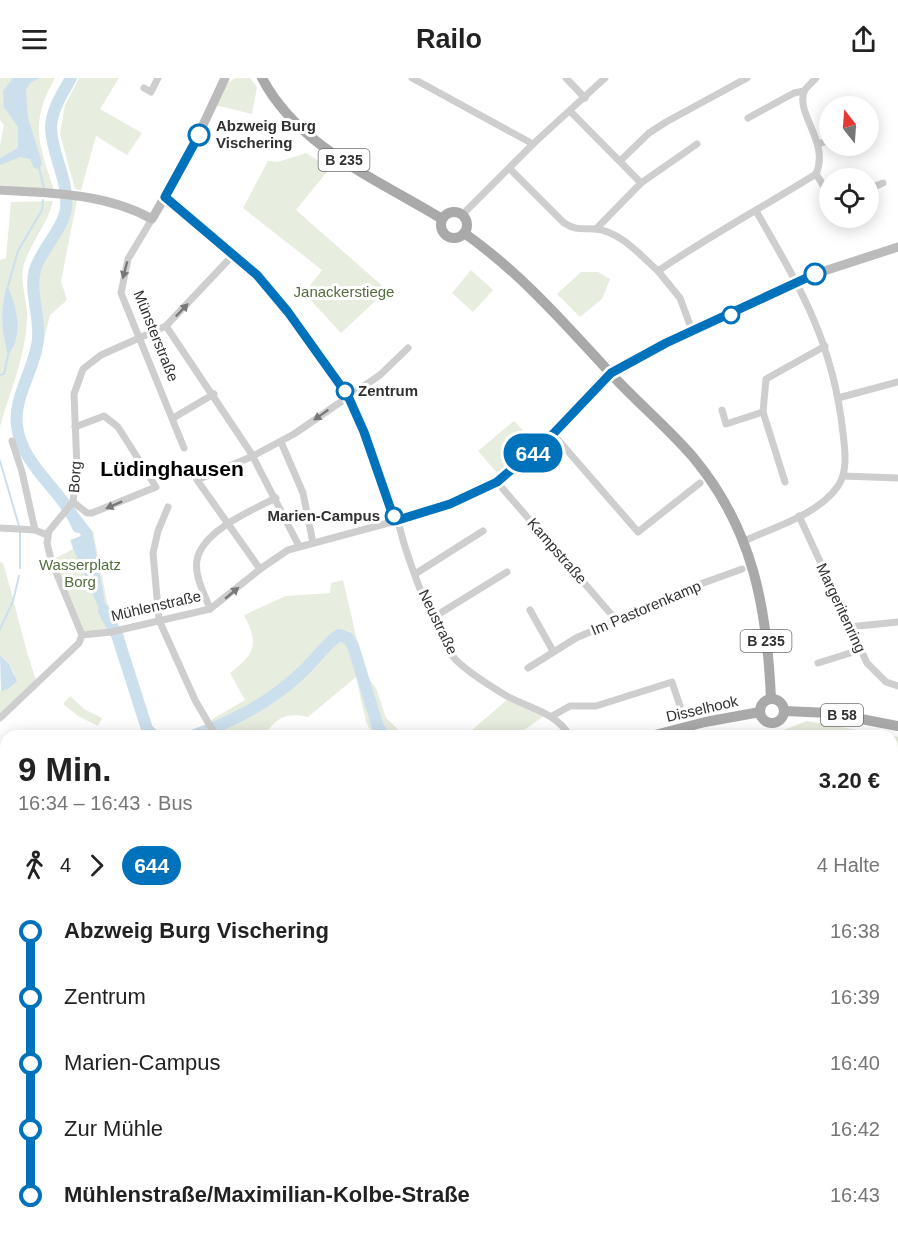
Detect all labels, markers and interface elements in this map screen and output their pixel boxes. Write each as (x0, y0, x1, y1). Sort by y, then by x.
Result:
icon: menu (18, 23, 51, 56)
icon: share (847, 23, 880, 56)
text: Railo (416, 24, 482, 54)
north arrow (819, 96, 879, 156)
map controls (819, 96, 879, 228)
place label: Abzweig Burg Vischering (216, 117, 316, 151)
marker: Abzweig Burg Vischering (188, 124, 210, 146)
road number: B 235 (318, 149, 370, 171)
button: locate (819, 168, 879, 228)
one-way arrow (120, 262, 129, 280)
unlabelled marker (804, 263, 826, 285)
park label: Janackerstiege (294, 283, 394, 300)
street label: Münsterstraße (130, 288, 182, 384)
one-way arrow (175, 304, 189, 318)
unlabelled marker (722, 306, 740, 324)
marker: Zentrum (336, 382, 354, 400)
place label: Zentrum (358, 382, 418, 399)
one-way arrow (313, 409, 329, 420)
line badge: 644 (498, 434, 568, 472)
text: 644 (515, 442, 551, 465)
district label: Lüdinghausen (100, 457, 244, 480)
street label: Borg (65, 461, 84, 493)
one-way arrow (105, 501, 123, 511)
place label: Marien-Campus (267, 507, 380, 524)
marker: Marien-Campus (385, 507, 403, 525)
street label: Kampstraße (524, 514, 591, 587)
park label: Wasserplatz Borg (39, 556, 121, 590)
street label: Margeritenring (813, 560, 870, 655)
street label: Im Pastorenkamp (588, 577, 703, 638)
street label: Mühlenstraße (109, 587, 202, 624)
one-way arrow (224, 587, 240, 600)
street label: Neustraße (415, 587, 461, 657)
road number: B 235 (740, 630, 792, 652)
street label: Disselhook (664, 692, 740, 725)
road number: B 58 (821, 704, 863, 726)
text: 9 Min. (18, 751, 112, 788)
text: 3.20 € (819, 768, 880, 793)
text: 16:34 – 16:43 · Bus (18, 792, 193, 814)
icon: walk (18, 849, 51, 882)
icon: forward (80, 849, 113, 882)
text: 4 (60, 854, 71, 876)
text: 644 (134, 854, 169, 877)
text: 4 Halte (817, 854, 880, 876)
text: Abzweig Burg Vischering (64, 918, 329, 943)
text: 16:38 (830, 920, 880, 942)
text: Zentrum (64, 984, 146, 1009)
text: 16:39 (830, 986, 880, 1008)
text: Marien-Campus (64, 1050, 221, 1075)
text: 16:40 (830, 1052, 880, 1074)
text: Zur Mühle (64, 1116, 163, 1141)
text: 16:42 (830, 1118, 880, 1140)
text: Mühlenstraße/Maximilian-Kolbe-Straße (64, 1182, 470, 1207)
text: 16:43 (830, 1184, 880, 1206)

